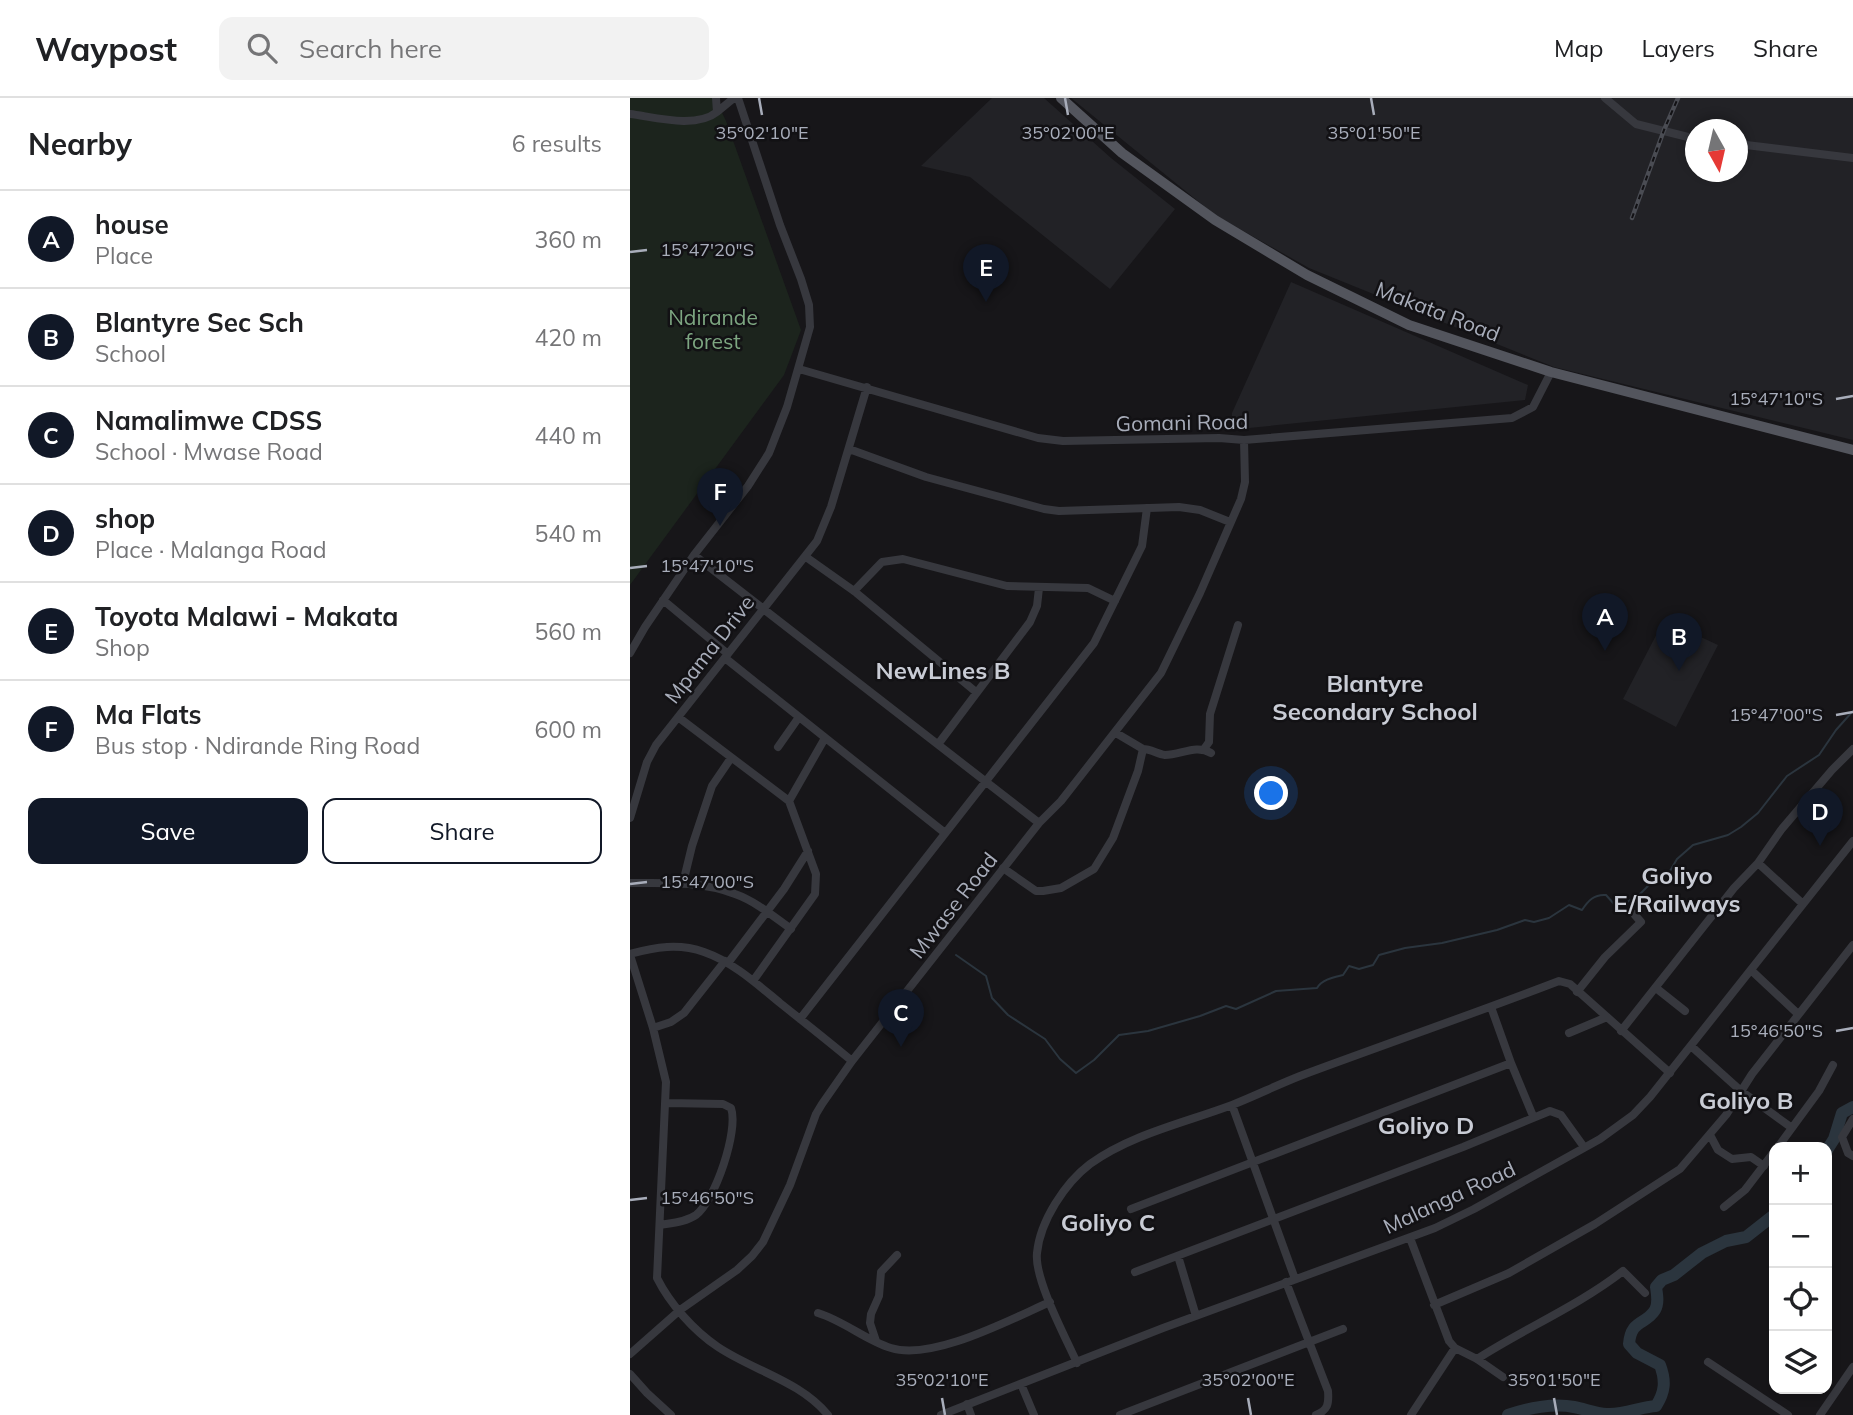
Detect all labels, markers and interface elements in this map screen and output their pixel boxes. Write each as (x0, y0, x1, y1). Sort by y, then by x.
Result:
search box (219, 17, 709, 80)
text: Waypost (35, 28, 177, 69)
icon: search (243, 29, 281, 67)
text: Search here (299, 32, 442, 65)
text: Map (1554, 33, 1603, 63)
text: Layers (1641, 33, 1715, 63)
text: Share (1753, 33, 1818, 63)
north arrow (1685, 119, 1748, 182)
text: 35°02'10"E (715, 121, 809, 144)
text: 35°02'00"E (1021, 121, 1115, 144)
text: 35°01'50"E (1327, 121, 1421, 144)
text: Nearby (28, 125, 132, 163)
text: 6 results (512, 129, 602, 158)
text: house (95, 208, 169, 241)
text: A (42, 225, 60, 254)
text: 360 m (534, 225, 602, 254)
text: 15°47'20"S (660, 238, 754, 261)
text: Place (95, 241, 153, 270)
pin: E (963, 244, 1009, 302)
street label: Makata Road (1372, 275, 1504, 347)
park label: Ndirande forest (668, 304, 758, 354)
text: Blantyre Sec Sch (95, 306, 304, 339)
text: B (43, 323, 59, 352)
text: 420 m (534, 323, 602, 352)
text: School (95, 339, 166, 368)
text: 15°47'10"S (1729, 387, 1823, 410)
text: Namalimwe CDSS (95, 404, 322, 437)
street label: Gomani Road (1115, 408, 1249, 436)
text: C (43, 421, 59, 450)
text: 440 m (534, 421, 602, 450)
text: School · Mwase Road (95, 437, 323, 466)
pin: F (697, 468, 743, 526)
text: shop (95, 502, 155, 535)
text: D (42, 519, 60, 548)
text: 540 m (534, 519, 602, 548)
text: Place · Malanga Road (95, 535, 327, 564)
text: 15°47'10"S (660, 554, 754, 577)
street label: Mpama Drive (659, 590, 759, 708)
pin: A (1582, 593, 1628, 651)
text: Toyota Malawi - Makata (95, 600, 398, 633)
pin: B (1656, 613, 1702, 671)
text: E (44, 617, 58, 646)
text: 560 m (534, 617, 602, 646)
text: Shop (95, 633, 150, 662)
district label: NewLines B (876, 655, 1010, 685)
district label: Blantyre Secondary School (1272, 668, 1478, 726)
text: Ma Flats (95, 698, 202, 731)
text: 15°47'00"S (1729, 703, 1823, 726)
text: F (44, 715, 58, 744)
text: 600 m (534, 715, 602, 744)
text: Bus stop · Ndirande Ring Road (95, 731, 420, 760)
your location (1254, 776, 1288, 810)
pin: D (1797, 788, 1843, 846)
button: Save (28, 798, 308, 864)
button: Share (322, 798, 602, 864)
street label: Mwase Road (904, 847, 1002, 963)
district label: Goliyo E/Railways (1613, 860, 1741, 918)
text: 15°47'00"S (660, 870, 754, 893)
pin: C (878, 989, 924, 1047)
text: 15°46'50"S (1729, 1019, 1823, 1042)
district label: Goliyo B (1699, 1085, 1793, 1115)
district label: Goliyo D (1378, 1110, 1474, 1140)
map controls (1769, 1142, 1832, 1394)
button: + (1769, 1142, 1832, 1205)
street label: Malanga Road (1379, 1155, 1519, 1239)
text: 15°46'50"S (660, 1186, 754, 1209)
button: − (1769, 1205, 1832, 1268)
district label: Goliyo C (1061, 1207, 1155, 1237)
button: locate (1769, 1268, 1832, 1331)
button: layers (1769, 1331, 1832, 1394)
text: 35°02'10"E (895, 1368, 989, 1391)
text: 35°02'00"E (1201, 1368, 1295, 1391)
text: 35°01'50"E (1507, 1368, 1601, 1391)

